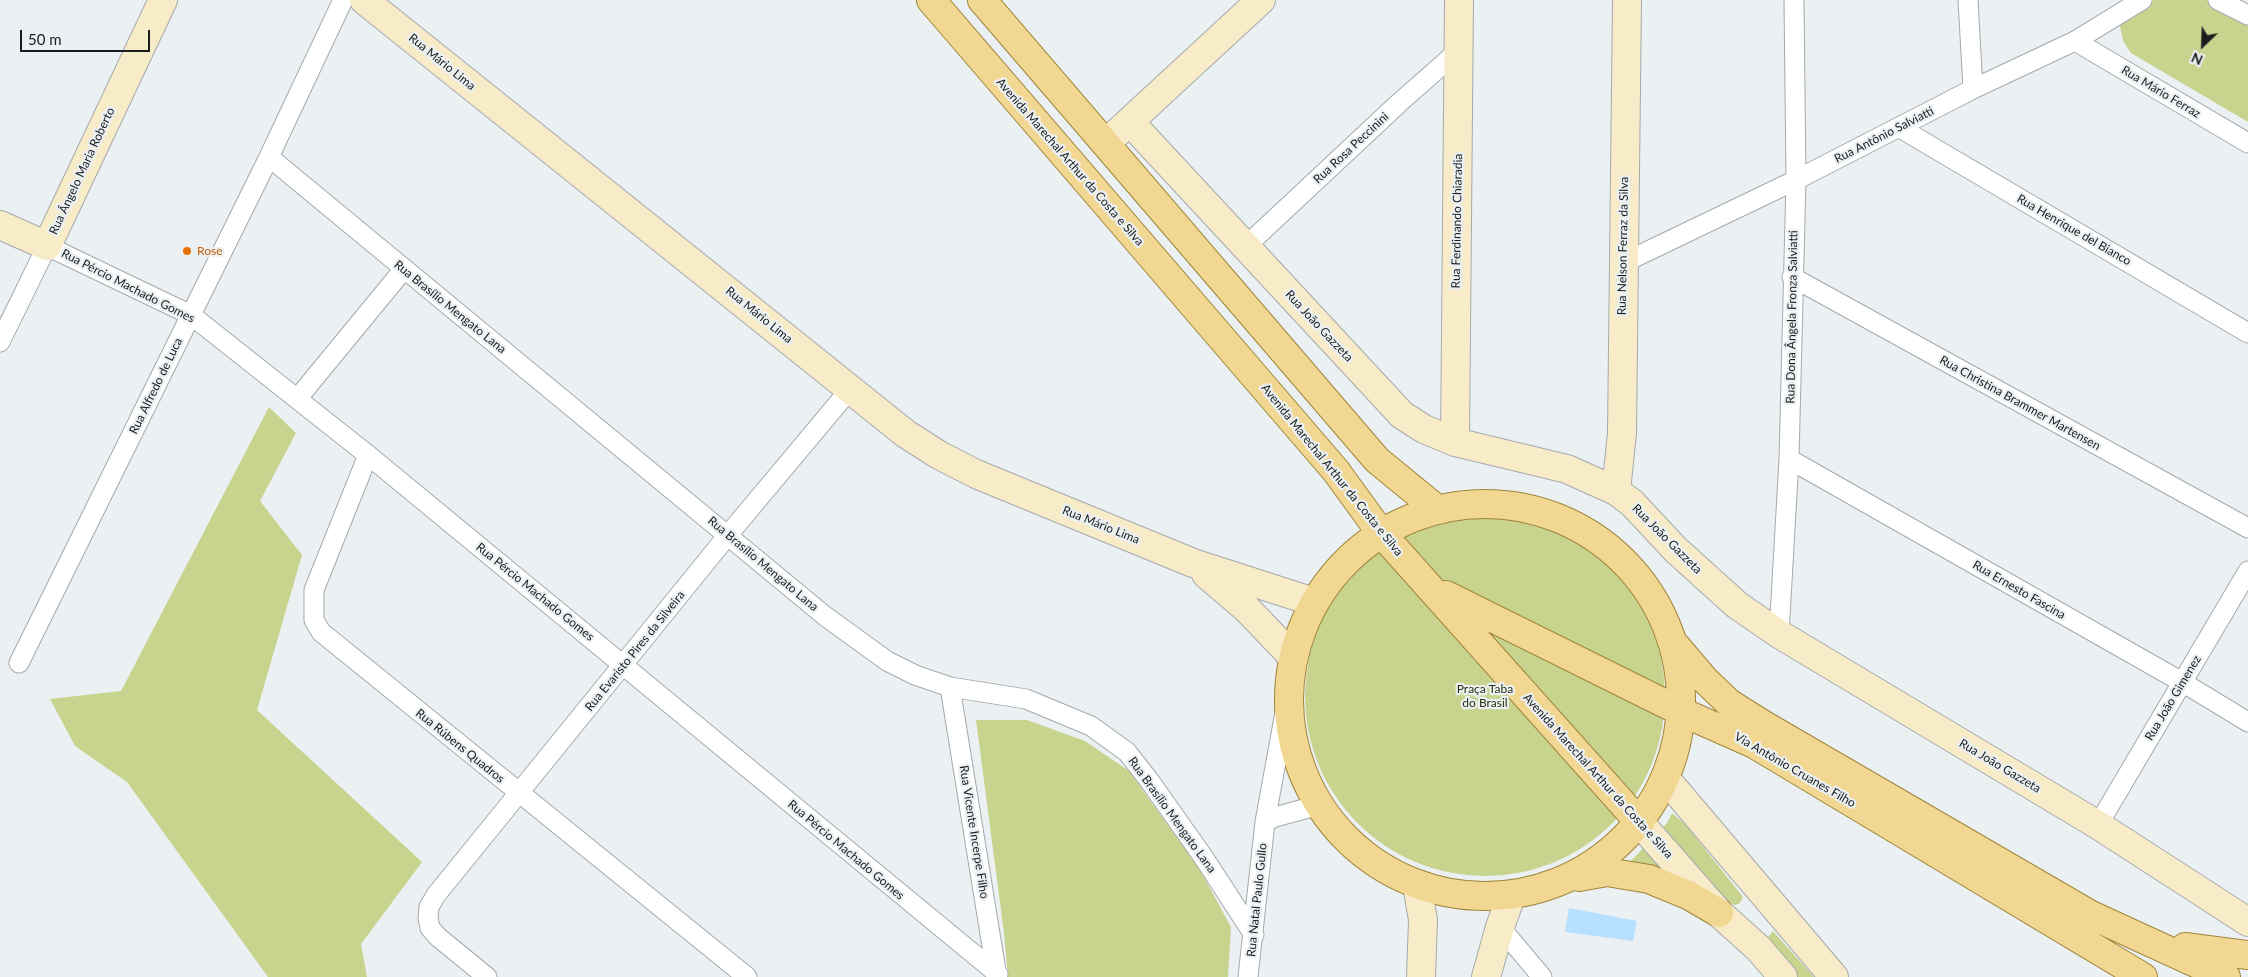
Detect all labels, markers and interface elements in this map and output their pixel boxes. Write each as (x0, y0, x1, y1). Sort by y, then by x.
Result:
scale bar (22, 20, 152, 52)
north arrow (2178, 20, 2228, 70)
text: 50 m (28, 30, 62, 48)
street label: Rua Mário Lima (406, 31, 478, 93)
text: N (2188, 49, 2205, 69)
street label: Rua Mário Ferraz (2119, 63, 2203, 121)
street label: Avenida Marechal Arthur da Costa e Silva (993, 75, 1147, 249)
street label: Rua Antônio Salviatti (1832, 104, 1936, 166)
street label: Rua Ângelo Maria Roberto (46, 105, 118, 237)
street label: Rua Rosa Peccinini (1310, 109, 1392, 187)
street label: Rua Ferdinando Chiaradia (1449, 154, 1465, 288)
street label: Rua Nelson Ferraz da Silva (1615, 177, 1631, 315)
street label: Rua Henrique del Bianco (2014, 191, 2134, 269)
street label: Rua Dona Ângela Fronza Salviatti (1783, 230, 1801, 404)
place label: Rose (197, 244, 222, 258)
marker: Rose (181, 245, 193, 257)
street label: Rua Pércio Machado Gomes (59, 246, 197, 326)
street label: Rua Brasílio Mengato Lana (391, 257, 509, 357)
street label: Rua Mário Lima (723, 284, 795, 346)
street label: Rua João Gazzeta (1282, 287, 1356, 365)
street label: Rua Alfredo de Luca (126, 335, 186, 437)
street label: Rua Christina Brammer Martensen (1937, 353, 2103, 453)
street label: Avenida Marechal Arthur da Costa e Silva (1258, 381, 1406, 559)
street label: Rua João Gazzeta (1629, 501, 1705, 577)
street label: Rua Mário Lima (1060, 503, 1142, 547)
street label: Rua Brasílio Mengato Lana (705, 514, 821, 614)
street label: Rua Pércio Machado Gomes (473, 540, 597, 644)
street label: Rua Ernesto Fascina (1970, 558, 2068, 622)
street label: Rua Evaristo Pires da Silveira (582, 588, 688, 714)
street label: Rua João Gimenez (2142, 653, 2204, 743)
park label: Praça Taba do Brasil (1457, 682, 1513, 710)
street label: Avenida Marechal Arthur da Costa e Silva (1520, 690, 1676, 862)
street label: Rua Rúbens Quadros (413, 706, 507, 786)
street label: Via Antônio Cruanes Filho (1732, 729, 1858, 811)
street label: Rua João Gazzeta (1957, 736, 2043, 796)
street label: Rua Brasílio Mengato Lana (1125, 754, 1219, 876)
street label: Rua Vicente Incerpe Filho (956, 764, 992, 900)
street label: Rua Pércio Machado Gomes (785, 797, 907, 903)
street label: Rua Natal Paulo Gullo (1244, 842, 1270, 958)

